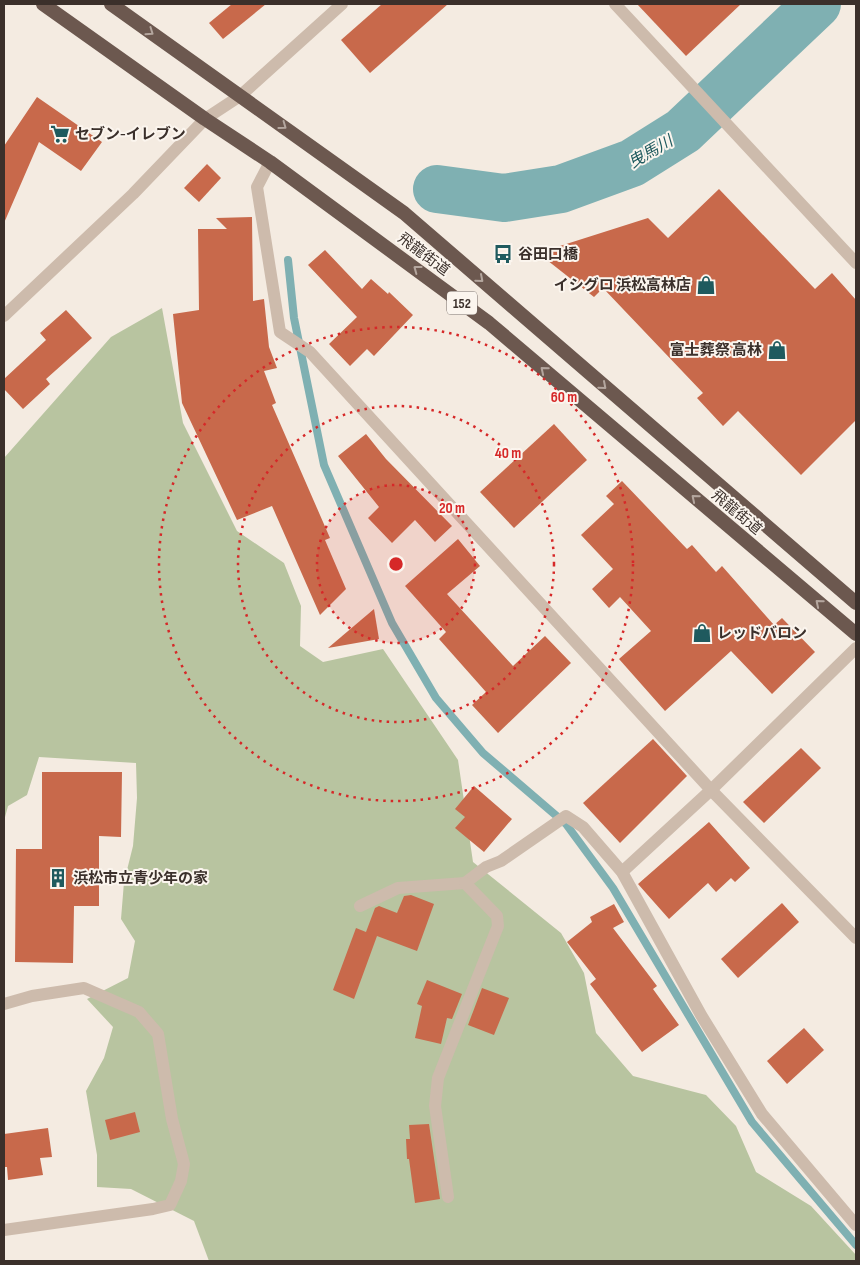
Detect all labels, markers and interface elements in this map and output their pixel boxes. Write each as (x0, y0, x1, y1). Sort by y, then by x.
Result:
one-way arrow (144, 26, 154, 35)
one-way arrow (277, 120, 286, 129)
supermarket icon: セブン-イレブン (49, 123, 71, 145)
place label: セブン-イレブン (75, 125, 186, 144)
water label: 曳馬川 (625, 131, 678, 173)
street label: 飛龍街道 (394, 229, 453, 280)
bus stop icon: 谷田口橋 (492, 243, 514, 265)
place label: 谷田口橋 (518, 245, 579, 264)
one-way arrow (414, 267, 423, 275)
one-way arrow (475, 273, 484, 282)
shop icon: イシグロ 浜松高林店 (695, 274, 717, 296)
place label: イシグロ 浜松高林店 (554, 276, 691, 295)
road number: 152 (447, 292, 477, 314)
shop icon: 富士葬祭 高林 (766, 339, 788, 361)
place label: 富士葬祭 高林 (670, 341, 762, 360)
one-way arrow (541, 367, 550, 376)
one-way arrow (597, 380, 606, 388)
text: 60 m (551, 388, 577, 407)
text: 40 m (495, 444, 521, 463)
street label: 飛龍街道 (708, 486, 766, 539)
one-way arrow (692, 495, 701, 503)
text: 20 m (439, 499, 465, 518)
centre of rings (387, 555, 405, 573)
one-way arrow (816, 600, 825, 608)
shop icon: レッドバロン (691, 622, 713, 644)
place label: レッドバロン (717, 624, 807, 643)
building icon: 浜松市立青少年の家 (47, 867, 69, 889)
place label: 浜松市立青少年の家 (73, 869, 208, 888)

